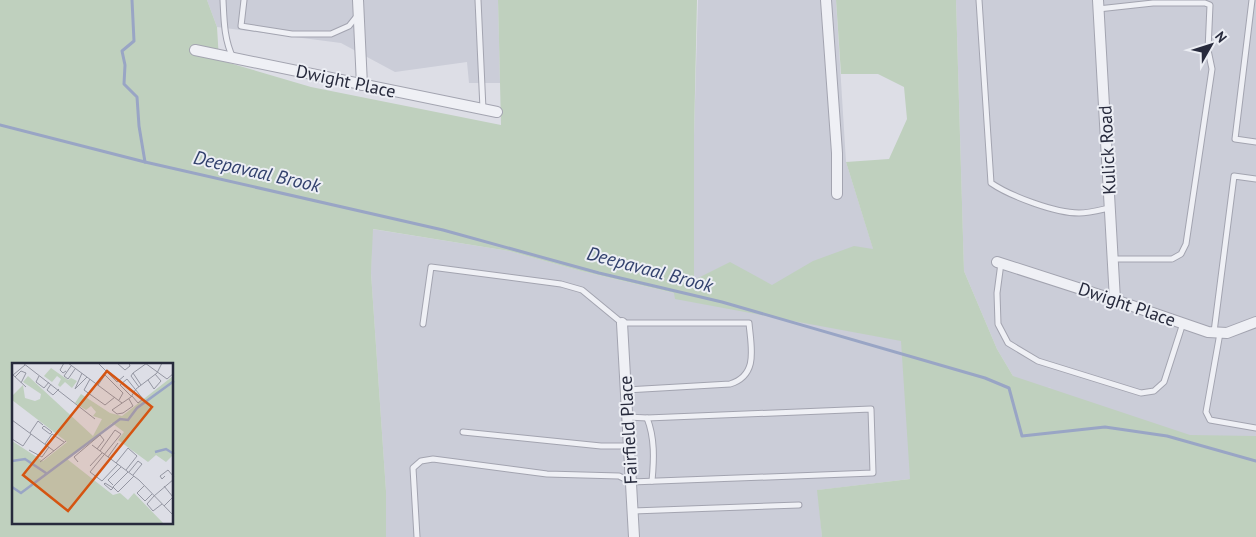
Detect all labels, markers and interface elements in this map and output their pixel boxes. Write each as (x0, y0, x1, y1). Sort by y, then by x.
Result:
north arrow (1186, 20, 1236, 70)
text: N (1211, 28, 1231, 46)
street label: Dwight Place (294, 59, 398, 103)
street label: Kulick Road (1093, 105, 1121, 195)
water label: Deepavaal Brook (191, 145, 324, 198)
water label: Deepavaal Brook (584, 241, 717, 298)
street label: Dwight Place (1075, 277, 1179, 331)
inset map (12, 363, 174, 524)
street label: Fairfield Place (614, 375, 642, 485)

